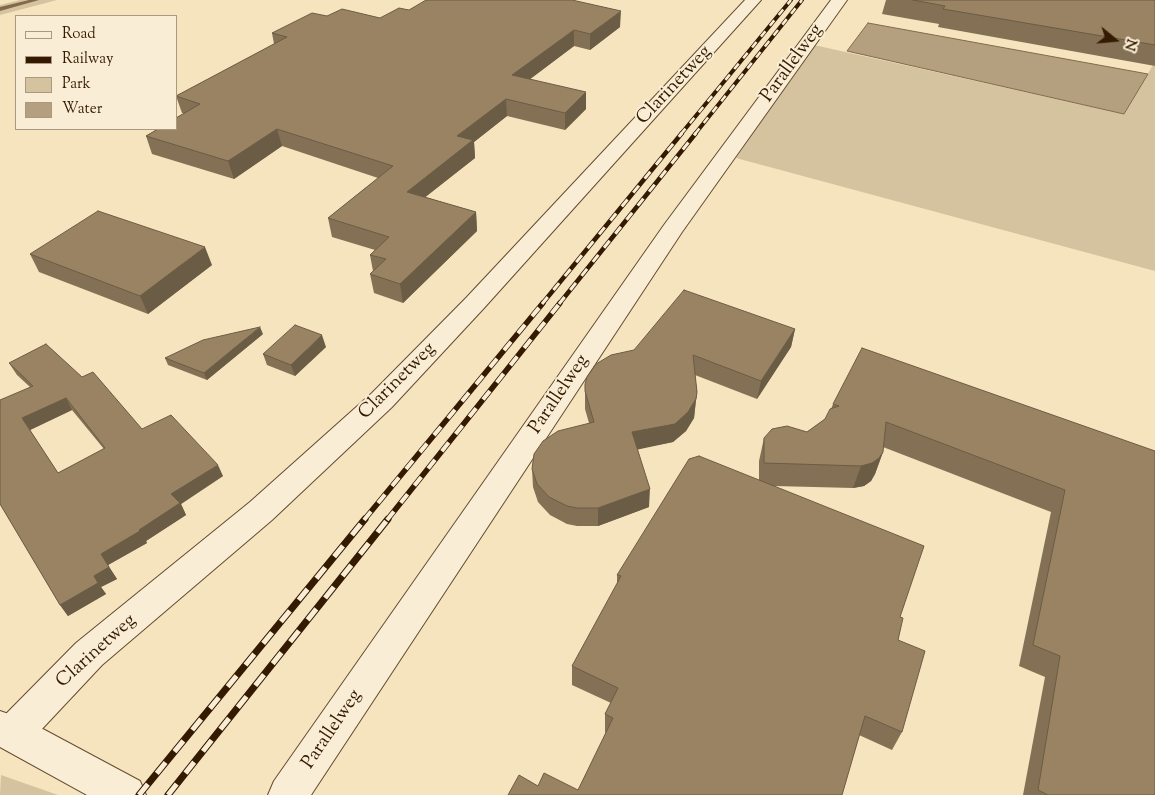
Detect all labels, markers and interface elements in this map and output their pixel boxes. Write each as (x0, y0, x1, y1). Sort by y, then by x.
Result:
legend (15, 15, 178, 130)
north arrow (1090, 15, 1140, 65)
street label: Parallelweg (757, 21, 829, 107)
text: Road (62, 24, 96, 45)
text: N (1118, 36, 1141, 53)
street label: Clarinetweg (633, 42, 717, 130)
text: Railway (62, 49, 113, 70)
text: Park (62, 74, 91, 95)
text: Water (62, 99, 102, 120)
street label: Clarinetweg (355, 339, 441, 425)
street label: Parallelweg (525, 351, 595, 439)
street label: Clarinetweg (52, 610, 142, 694)
street label: Parallelweg (298, 686, 368, 774)

